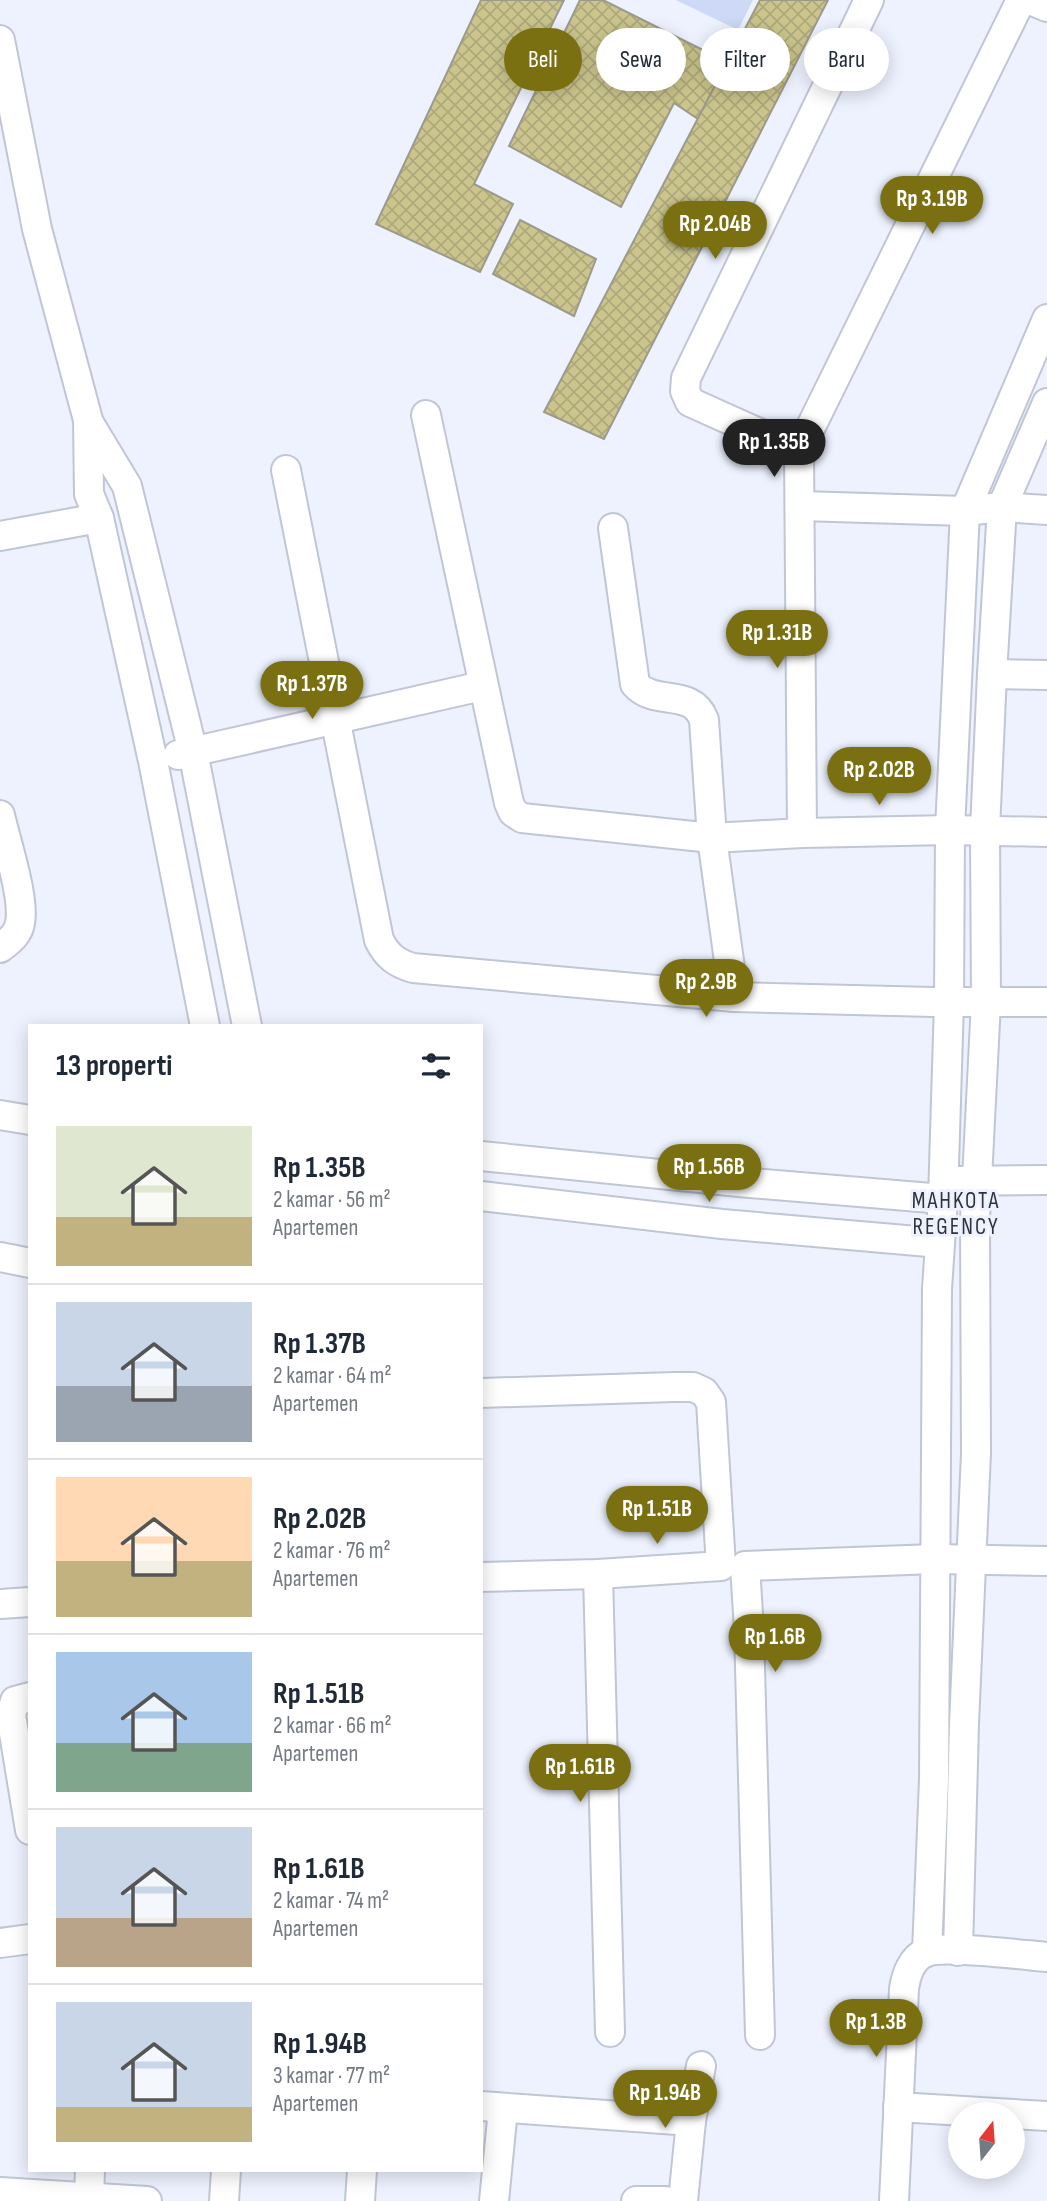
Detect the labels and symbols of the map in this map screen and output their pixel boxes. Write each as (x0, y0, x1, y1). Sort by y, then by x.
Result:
pin: Rp 3.19B (860, 176, 1004, 236)
pin: Rp 2.04B (643, 202, 787, 261)
pin: Rp 1.35B (702, 420, 846, 479)
pin: Rp 1.31B (705, 610, 849, 670)
pin: Rp 1.37B (240, 662, 384, 721)
pin: Rp 2.02B (807, 748, 951, 807)
pin: Rp 2.9B (641, 960, 771, 1019)
pin: Rp 1.56B (637, 1144, 781, 1204)
district label: MAHKOTA REGENCY (912, 1187, 1000, 1241)
pin: Rp 1.51B (585, 1486, 729, 1546)
pin: Rp 1.6B (710, 1614, 840, 1674)
pin: Rp 1.61B (508, 1744, 652, 1804)
pin: Rp 1.3B (811, 2000, 941, 2059)
pin: Rp 1.94B (593, 2070, 737, 2130)
north arrow (948, 2102, 1026, 2179)

